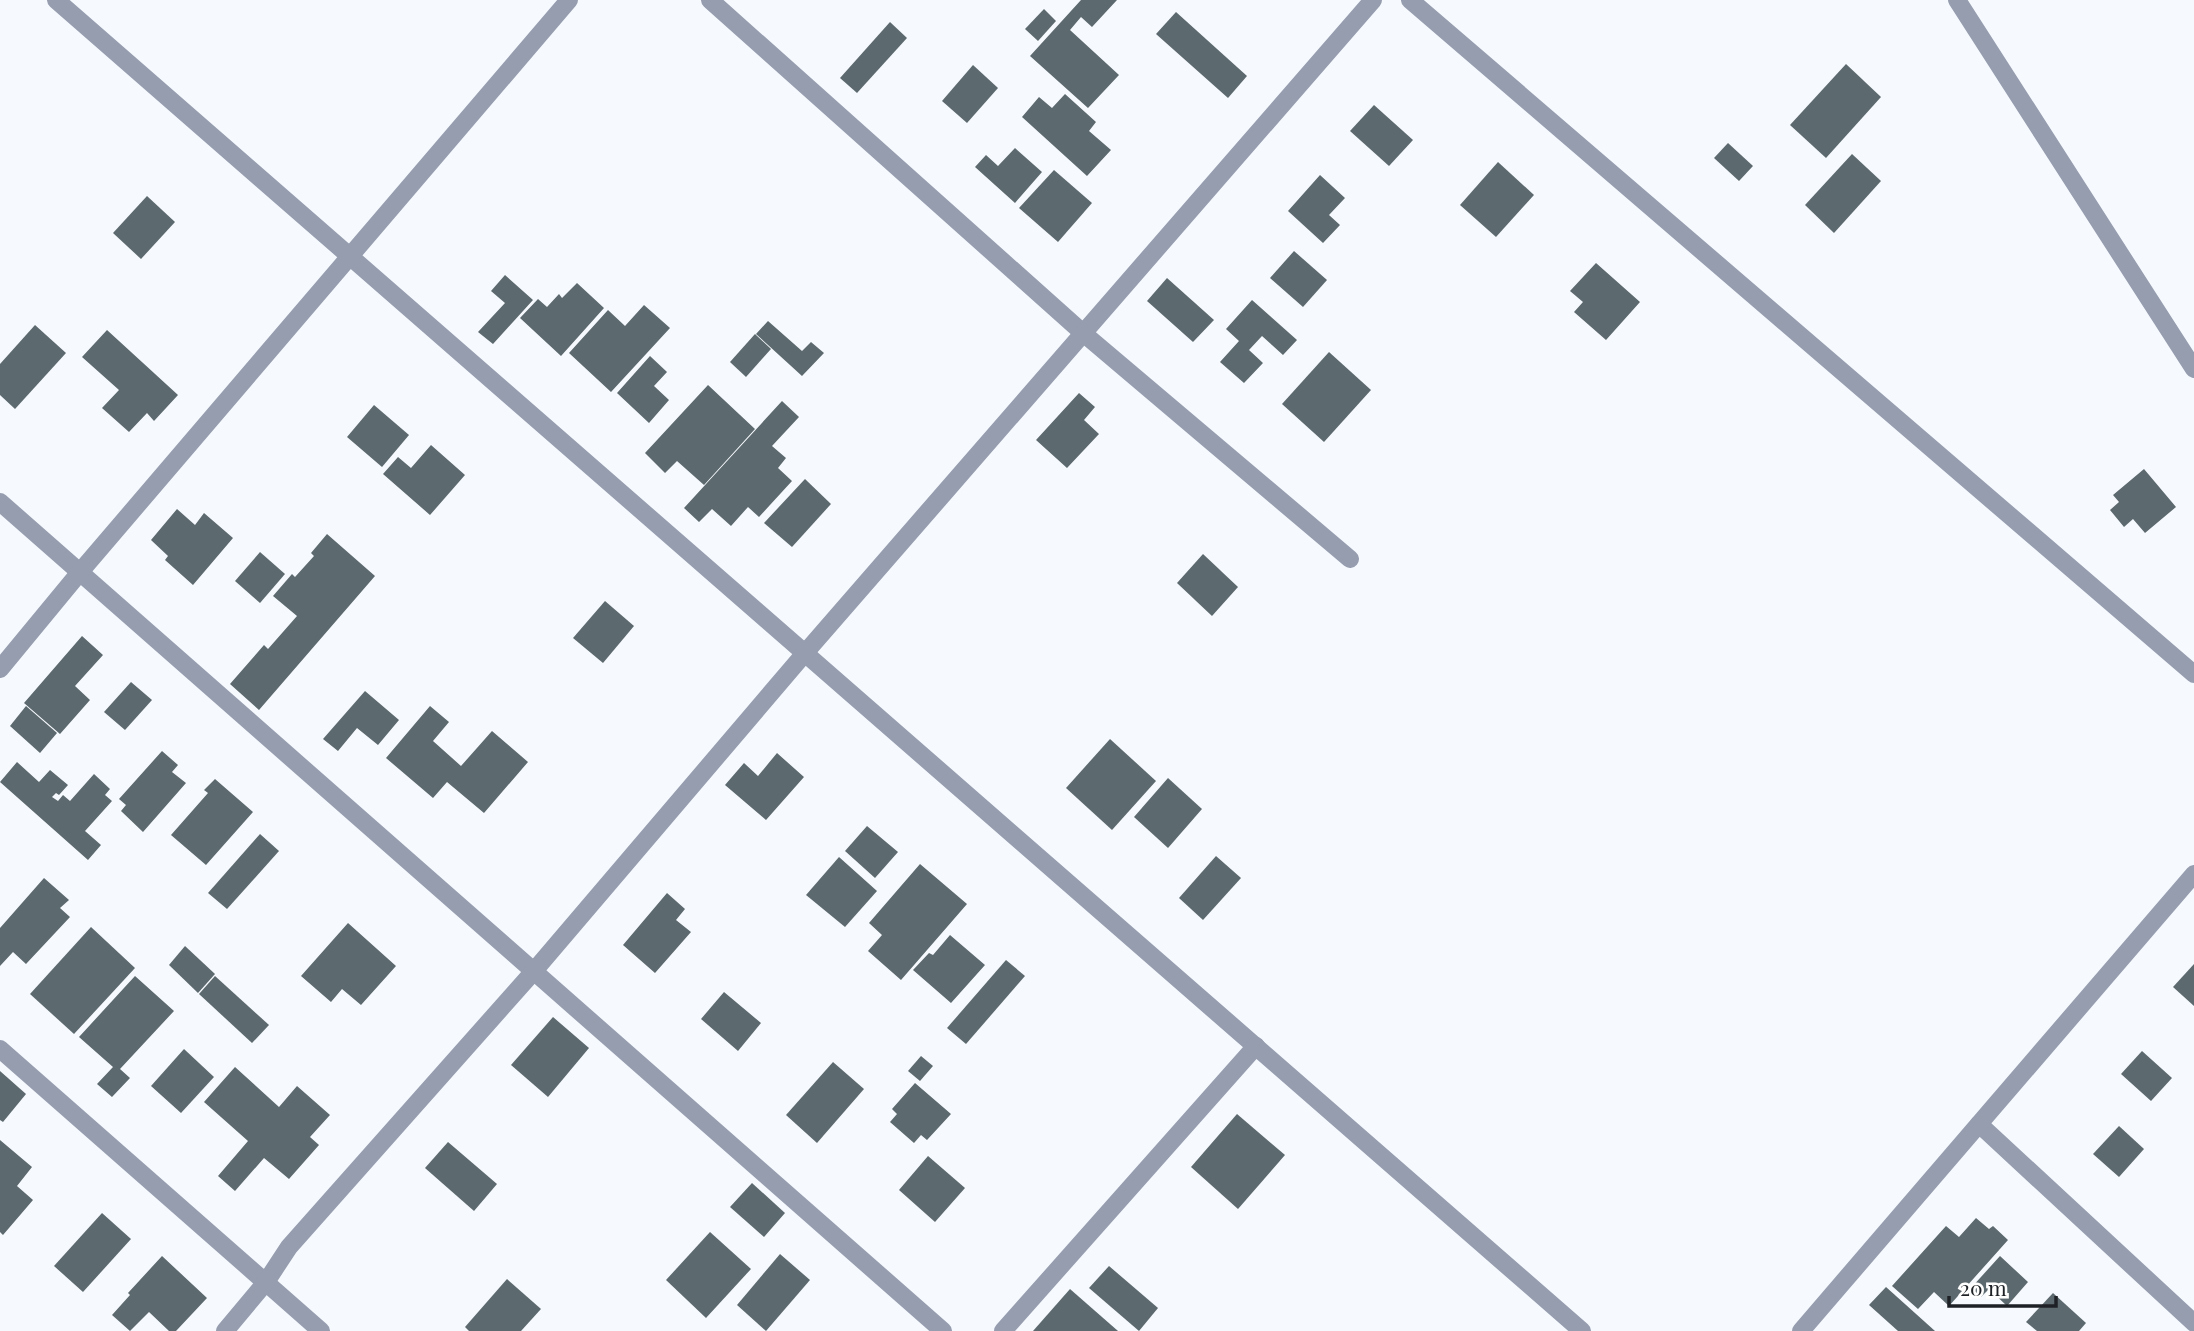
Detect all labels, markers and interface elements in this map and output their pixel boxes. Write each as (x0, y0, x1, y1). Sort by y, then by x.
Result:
scale bar (1949, 1264, 2056, 1308)
text: 20 m (1960, 1273, 2007, 1301)

